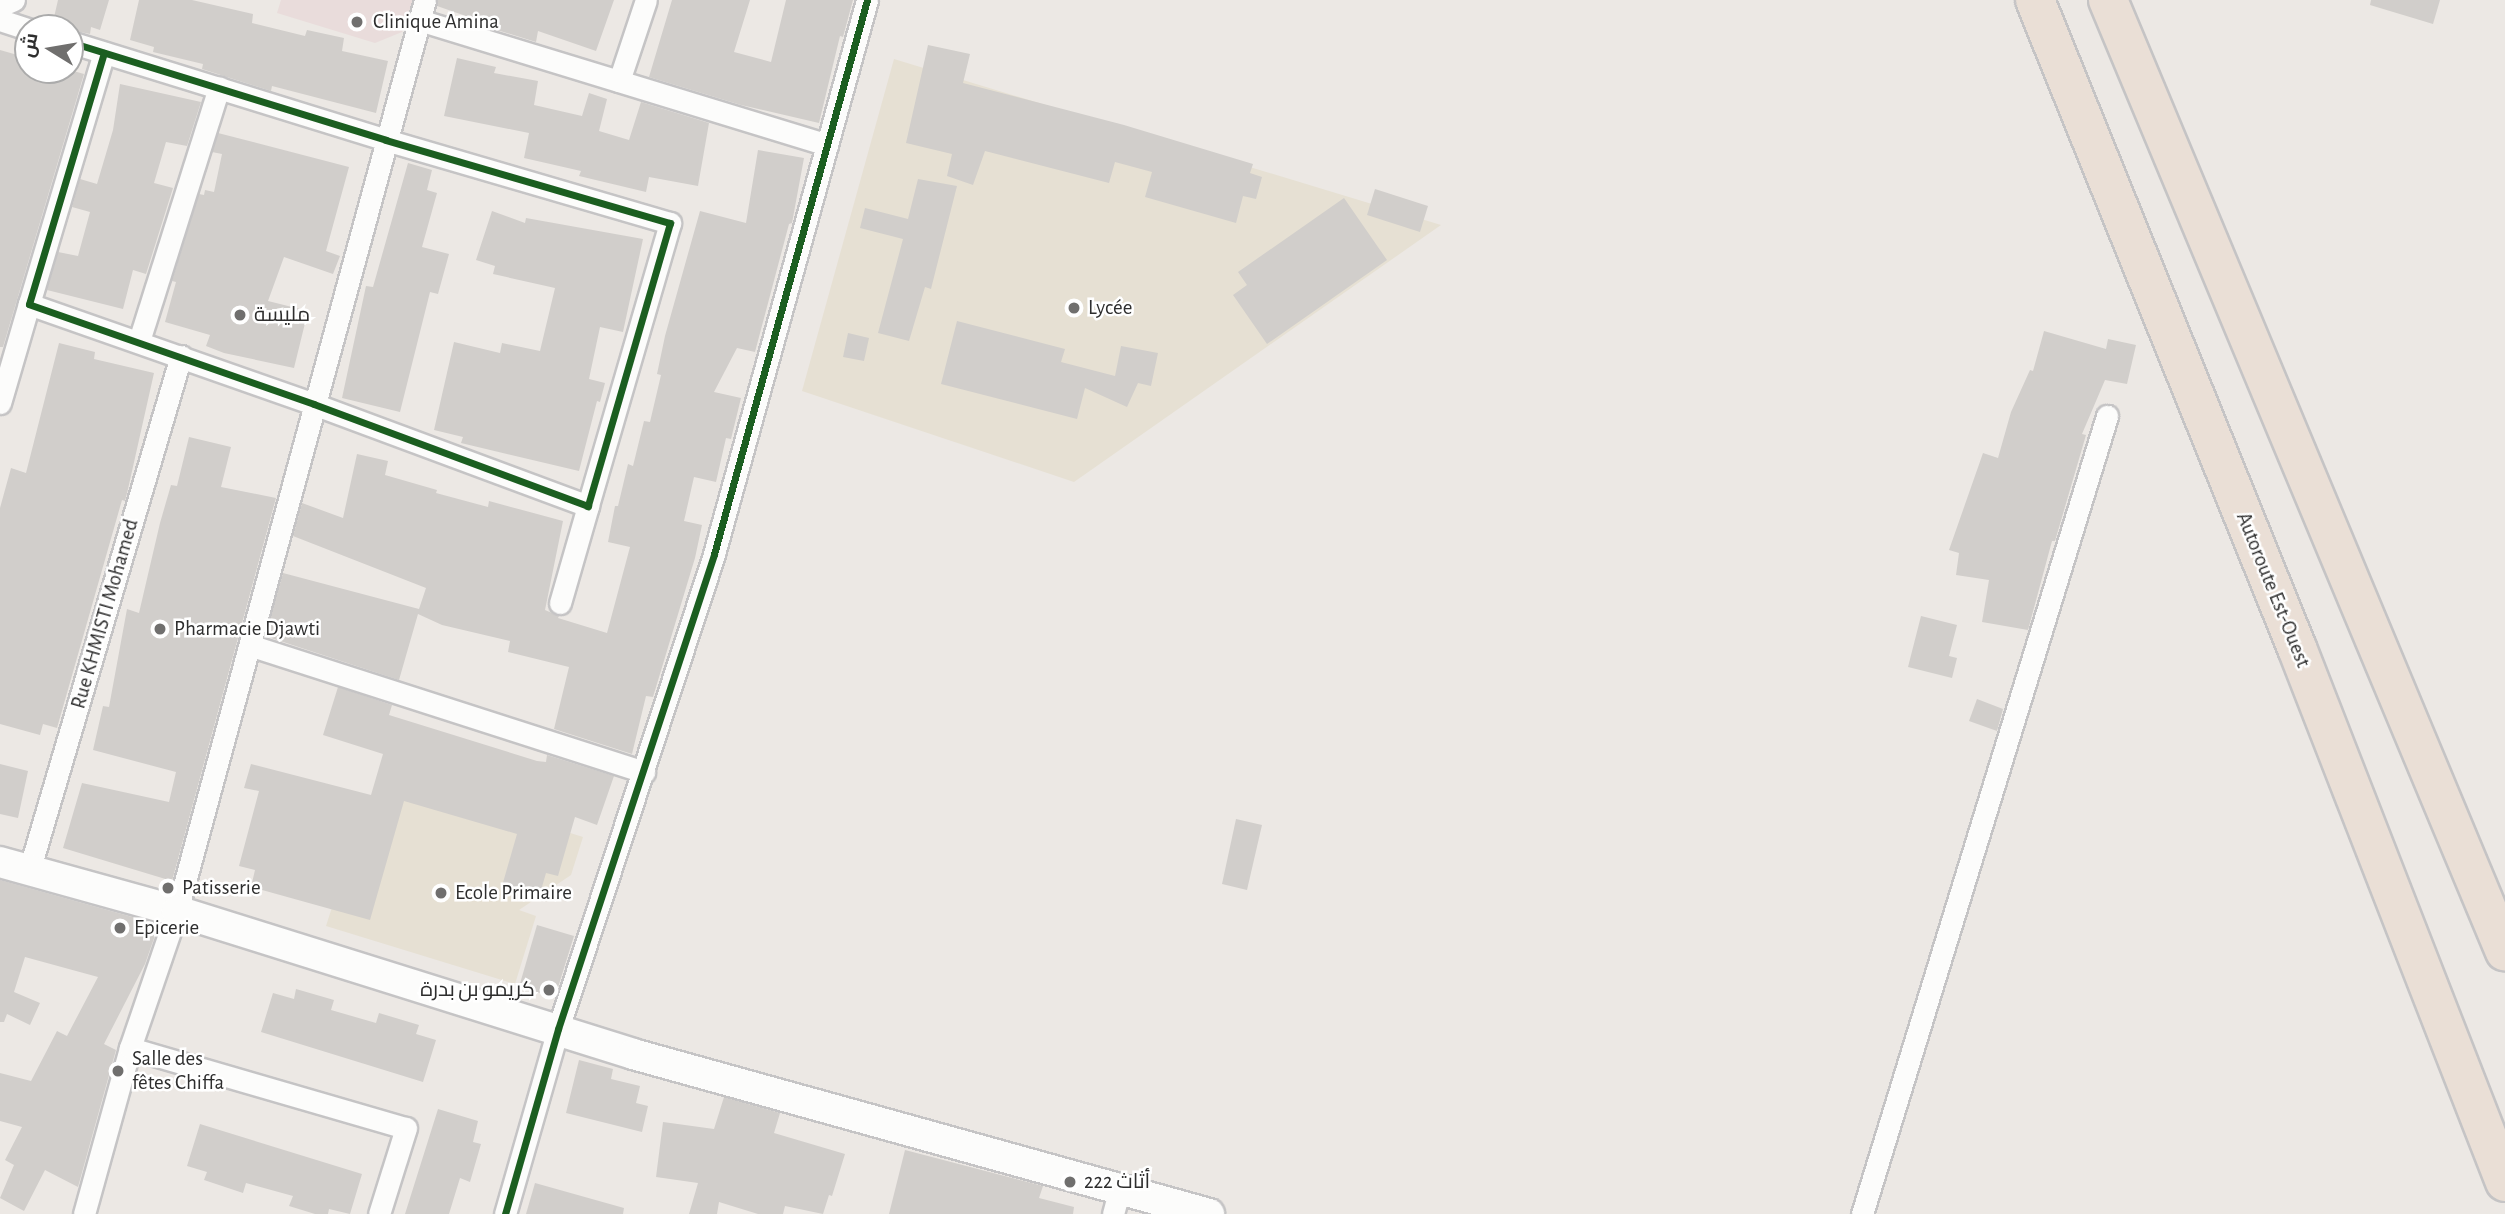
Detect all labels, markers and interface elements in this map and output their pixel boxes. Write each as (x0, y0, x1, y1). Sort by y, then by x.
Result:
place label: Clinique Amina (373, 9, 499, 35)
marker: Clinique Amina (347, 12, 367, 32)
north arrow (14, 14, 84, 84)
text: ش (18, 32, 42, 59)
place label: Lycée (1088, 295, 1132, 321)
marker: Lycée (1066, 300, 1082, 316)
place label: مليسة (254, 302, 310, 328)
marker: مليسة (232, 307, 248, 323)
street label: Autoroute Est-Ouest (2230, 509, 2316, 671)
street label: Rue KHMISTI Mohamed (66, 516, 144, 712)
place label: Pharmacie Djawti (174, 616, 320, 642)
marker: Pharmacie Djawti (152, 621, 168, 637)
place label: Patisserie (182, 875, 261, 901)
marker: Patisserie (160, 880, 176, 896)
place label: Ecole Primaire (455, 880, 572, 906)
marker: Ecole Primaire (433, 885, 449, 901)
place label: Epicerie (134, 915, 199, 941)
marker: Epicerie (112, 920, 128, 936)
place label: كريمو بن بدرة (420, 977, 535, 1003)
marker: كريمو بن بدرة (541, 982, 557, 998)
place label: Salle des fêtes Chiffa (132, 1046, 224, 1096)
marker: Salle des fêtes Chiffa (110, 1063, 126, 1079)
place label: أثاث 222 (1084, 1169, 1150, 1195)
marker: أثاث 222 (1062, 1174, 1078, 1190)

